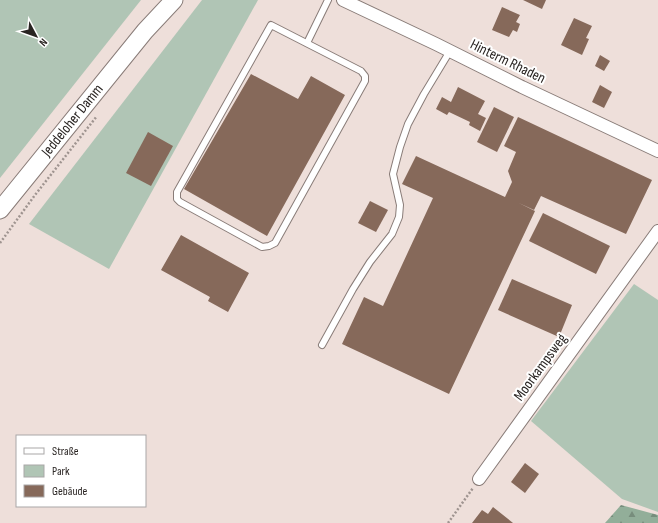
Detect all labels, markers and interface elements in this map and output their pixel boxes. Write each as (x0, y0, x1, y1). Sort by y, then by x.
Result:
north arrow (16, 16, 56, 56)
street label: Hinterm Rhaden (467, 35, 549, 88)
text: N (36, 36, 50, 49)
street label: Jeddeloher Damm (37, 80, 108, 161)
street label: Moorkampsweg (510, 330, 571, 405)
legend (16, 435, 146, 507)
text: Straße (52, 444, 79, 459)
text: Park (52, 464, 70, 479)
text: Gebäude (52, 484, 87, 499)

